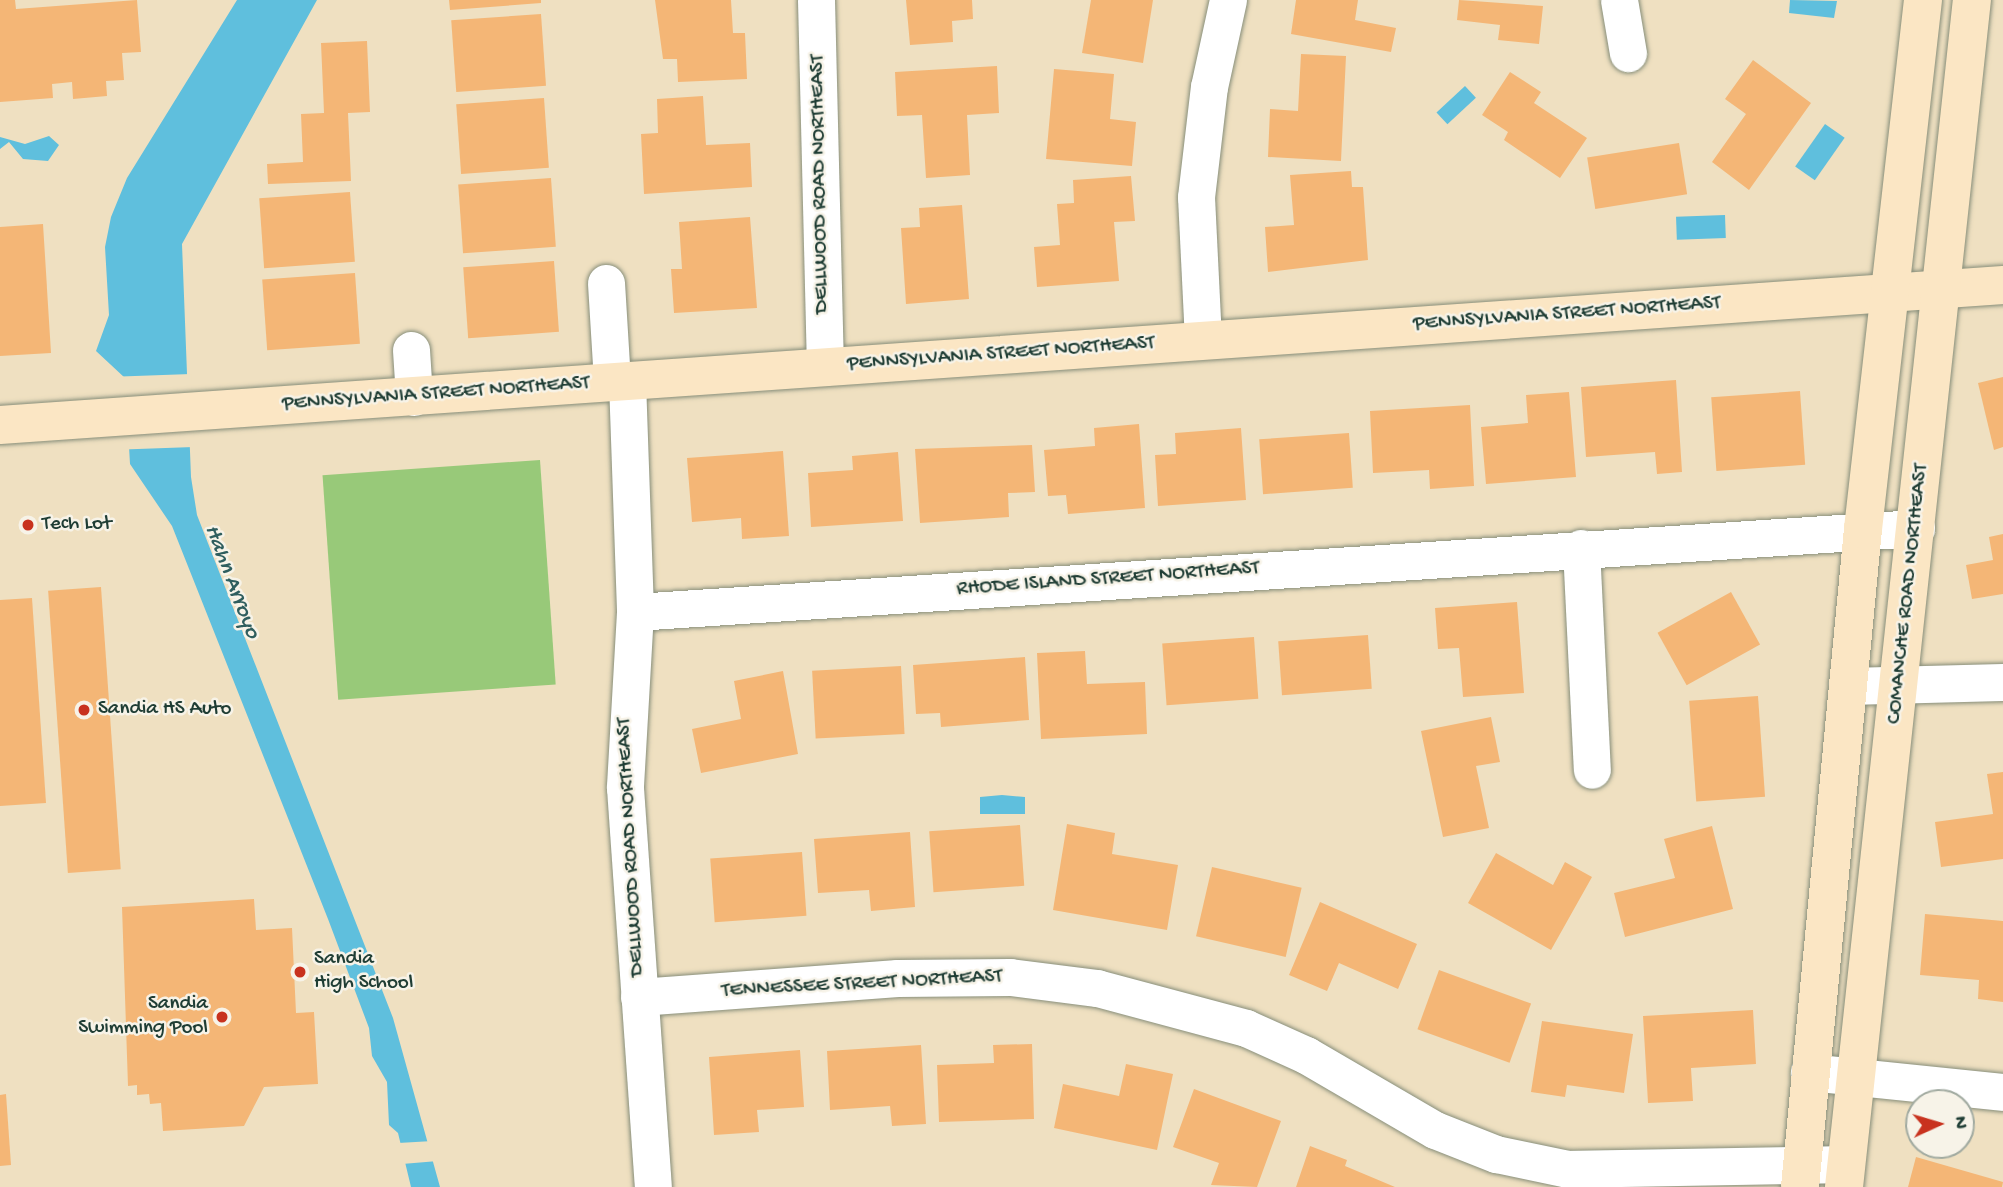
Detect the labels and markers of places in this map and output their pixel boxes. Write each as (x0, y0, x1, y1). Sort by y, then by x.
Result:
place label: Tech Lot (42, 512, 111, 538)
marker: Tech Lot (20, 517, 36, 533)
place label: Sandia HS Auto (98, 697, 231, 723)
marker: Sandia HS Auto (76, 702, 92, 718)
place label: Sandia High School (314, 947, 413, 997)
marker: Sandia High School (292, 964, 308, 980)
place label: Sandia Swimming Pool (78, 992, 208, 1042)
marker: Sandia Swimming Pool (214, 1009, 230, 1025)

